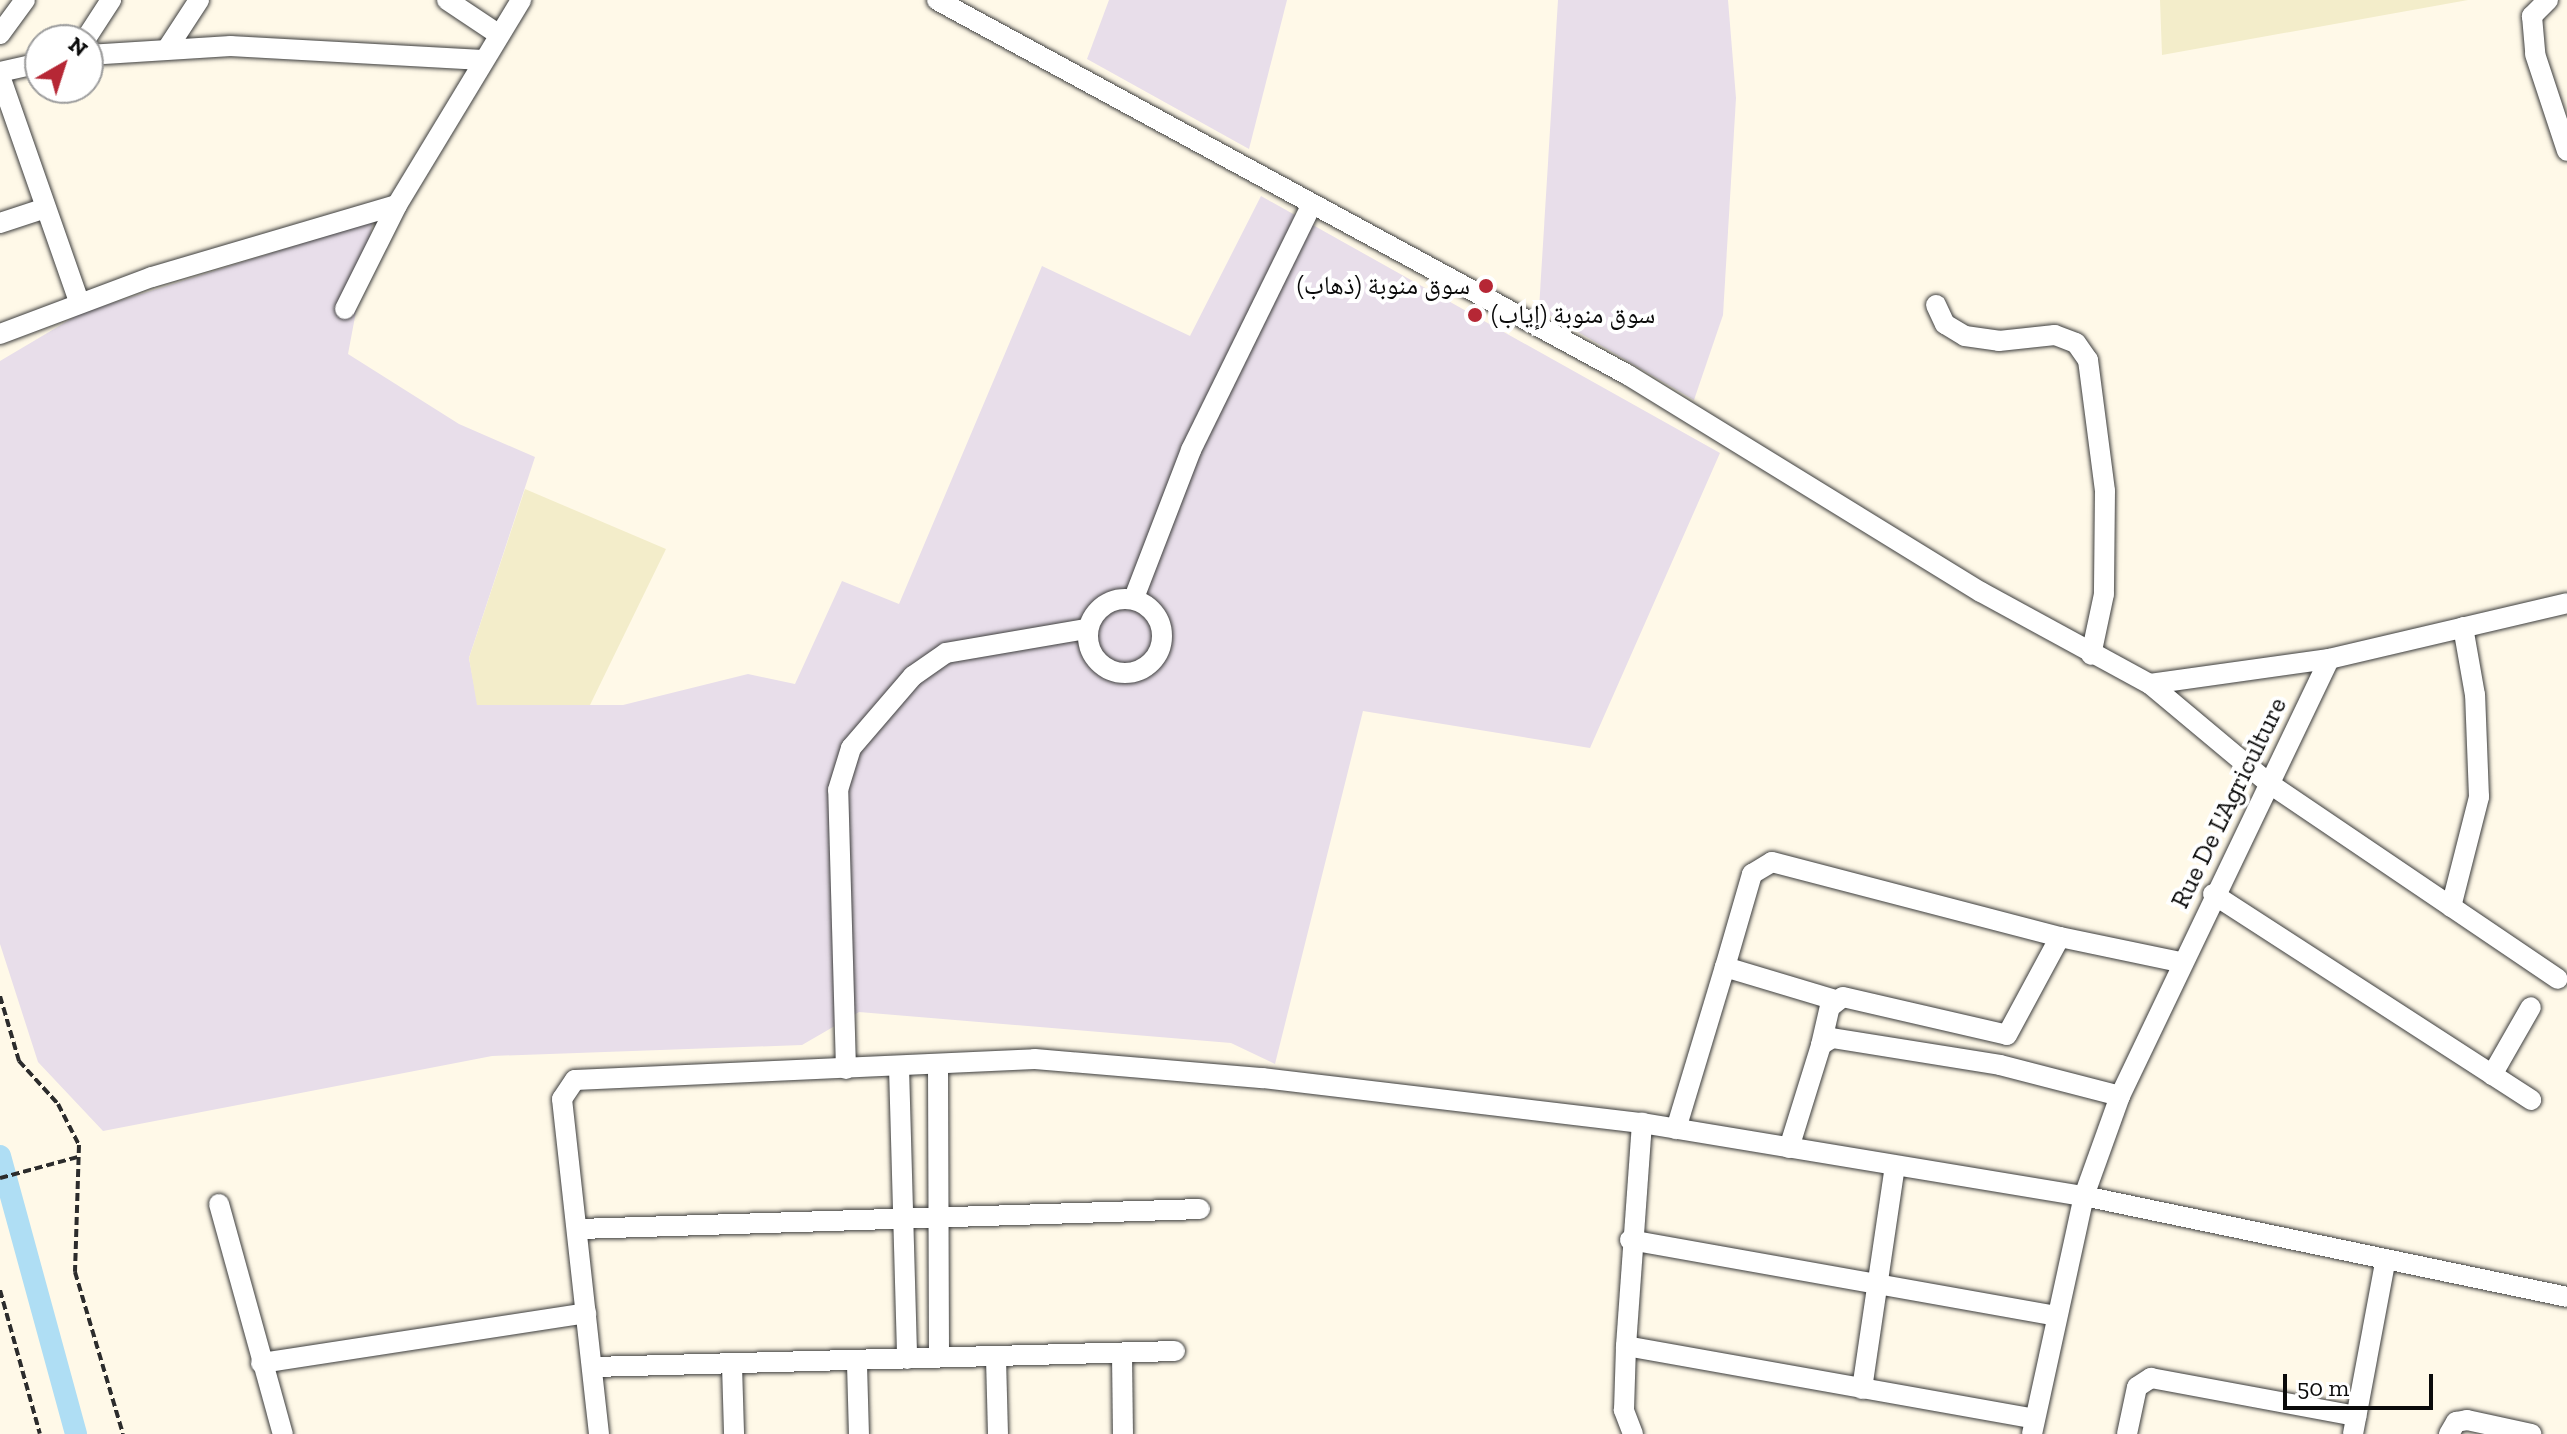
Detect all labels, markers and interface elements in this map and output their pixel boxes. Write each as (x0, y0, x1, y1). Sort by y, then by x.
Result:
north arrow (24, 24, 104, 104)
text: N (63, 31, 93, 62)
place label: سوق منوبة (ذهاب) (1297, 270, 1470, 302)
marker: سوق منوبة (ذهاب) (1477, 277, 1495, 295)
place label: سوق منوبة (إياب) (1491, 299, 1655, 331)
marker: سوق منوبة (إياب) (1466, 306, 1484, 324)
street label: Rue De L'Agriculture (2164, 693, 2294, 913)
scale bar (2287, 1358, 2437, 1408)
text: 50 m (2297, 1373, 2349, 1402)

